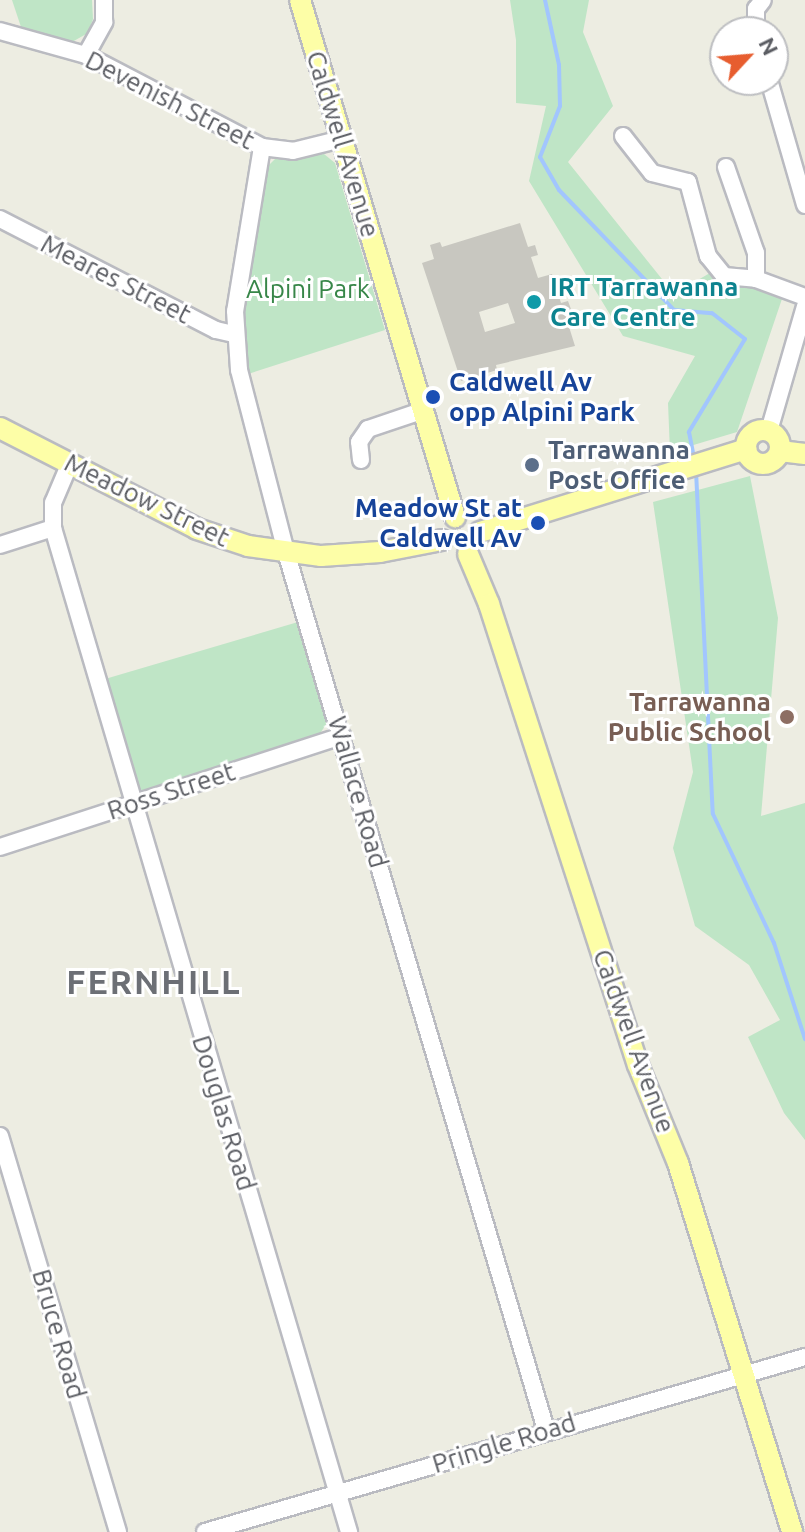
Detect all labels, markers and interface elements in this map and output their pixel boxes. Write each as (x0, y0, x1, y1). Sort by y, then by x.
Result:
north arrow (709, 16, 789, 96)
text: N (754, 33, 784, 59)
street label: Devenish Street (80, 44, 260, 156)
street label: Caldwell Avenue (300, 47, 386, 241)
street label: Meares Street (36, 228, 196, 330)
place label: IRT Tarrawanna Care Centre (550, 271, 738, 332)
park label: Alpini Park (246, 273, 370, 305)
marker: IRT Tarrawanna Care Centre (525, 293, 543, 311)
place label: Caldwell Av opp Alpini Park (449, 366, 635, 428)
marker: Caldwell Av opp Alpini Park (424, 388, 442, 406)
place label: Tarrawanna Post Office (548, 434, 690, 496)
street label: Meadow Street (60, 447, 234, 553)
marker: Tarrawanna Post Office (523, 456, 541, 474)
place label: Meadow St at Caldwell Av (355, 492, 522, 554)
marker: Meadow St at Caldwell Av (529, 514, 547, 532)
place label: Tarrawanna Public School (608, 686, 771, 748)
marker: Tarrawanna Public School (778, 708, 796, 726)
street label: Wallace Road (321, 713, 395, 871)
street label: Ross Street (103, 756, 239, 826)
street label: Caldwell Avenue (586, 945, 682, 1137)
district label: FERNHILL (66, 962, 242, 1002)
street label: Douglas Road (186, 1032, 262, 1194)
street label: Bruce Road (26, 1266, 92, 1402)
street label: Pringle Road (428, 1406, 580, 1480)

